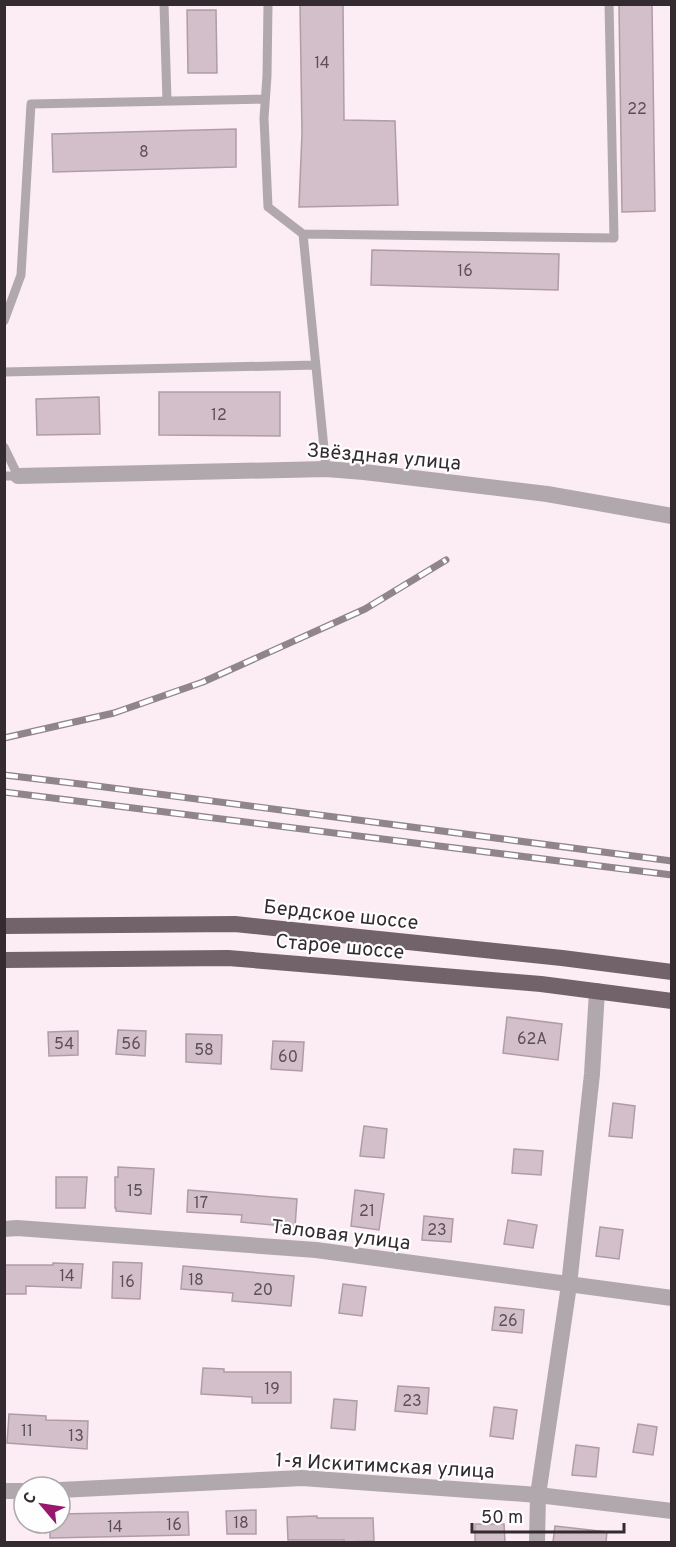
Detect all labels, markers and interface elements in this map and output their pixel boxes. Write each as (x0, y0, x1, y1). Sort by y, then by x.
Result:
house number: 14 (314, 54, 330, 74)
house number: 22 (627, 100, 647, 120)
house number: 8 (139, 143, 149, 163)
house number: 16 (457, 262, 473, 282)
house number: 12 (211, 406, 227, 426)
street label: Звёздная улица (306, 438, 462, 478)
street label: Бердское шоссе (262, 895, 419, 937)
street label: Старое шоссе (274, 929, 405, 967)
house number: 62А (517, 1030, 547, 1050)
house number: 54 (54, 1035, 74, 1055)
house number: 56 (121, 1035, 141, 1055)
house number: 58 (194, 1041, 214, 1061)
house number: 60 (278, 1048, 298, 1068)
house number: 15 (127, 1182, 143, 1202)
house number: 17 (194, 1194, 208, 1214)
house number: 21 (359, 1202, 375, 1222)
street label: Таловая улица (270, 1215, 412, 1257)
house number: 23 (427, 1221, 447, 1241)
house number: 14 (59, 1267, 75, 1287)
house number: 18 (188, 1271, 204, 1291)
house number: 16 (119, 1273, 135, 1293)
house number: 20 (253, 1281, 273, 1301)
house number: 26 (498, 1312, 518, 1332)
house number: 19 (264, 1380, 280, 1400)
house number: 23 (402, 1392, 422, 1412)
house number: 11 (21, 1422, 33, 1442)
house number: 13 (68, 1427, 84, 1447)
street label: 1-я Искитимская улица (274, 1448, 495, 1486)
north arrow (12, 1475, 72, 1535)
text: С (19, 1489, 42, 1508)
scale bar (472, 1496, 624, 1534)
text: 50 m (481, 1507, 523, 1530)
house number: 18 (233, 1514, 249, 1534)
house number: 16 (166, 1516, 182, 1536)
house number: 14 (107, 1518, 123, 1538)

